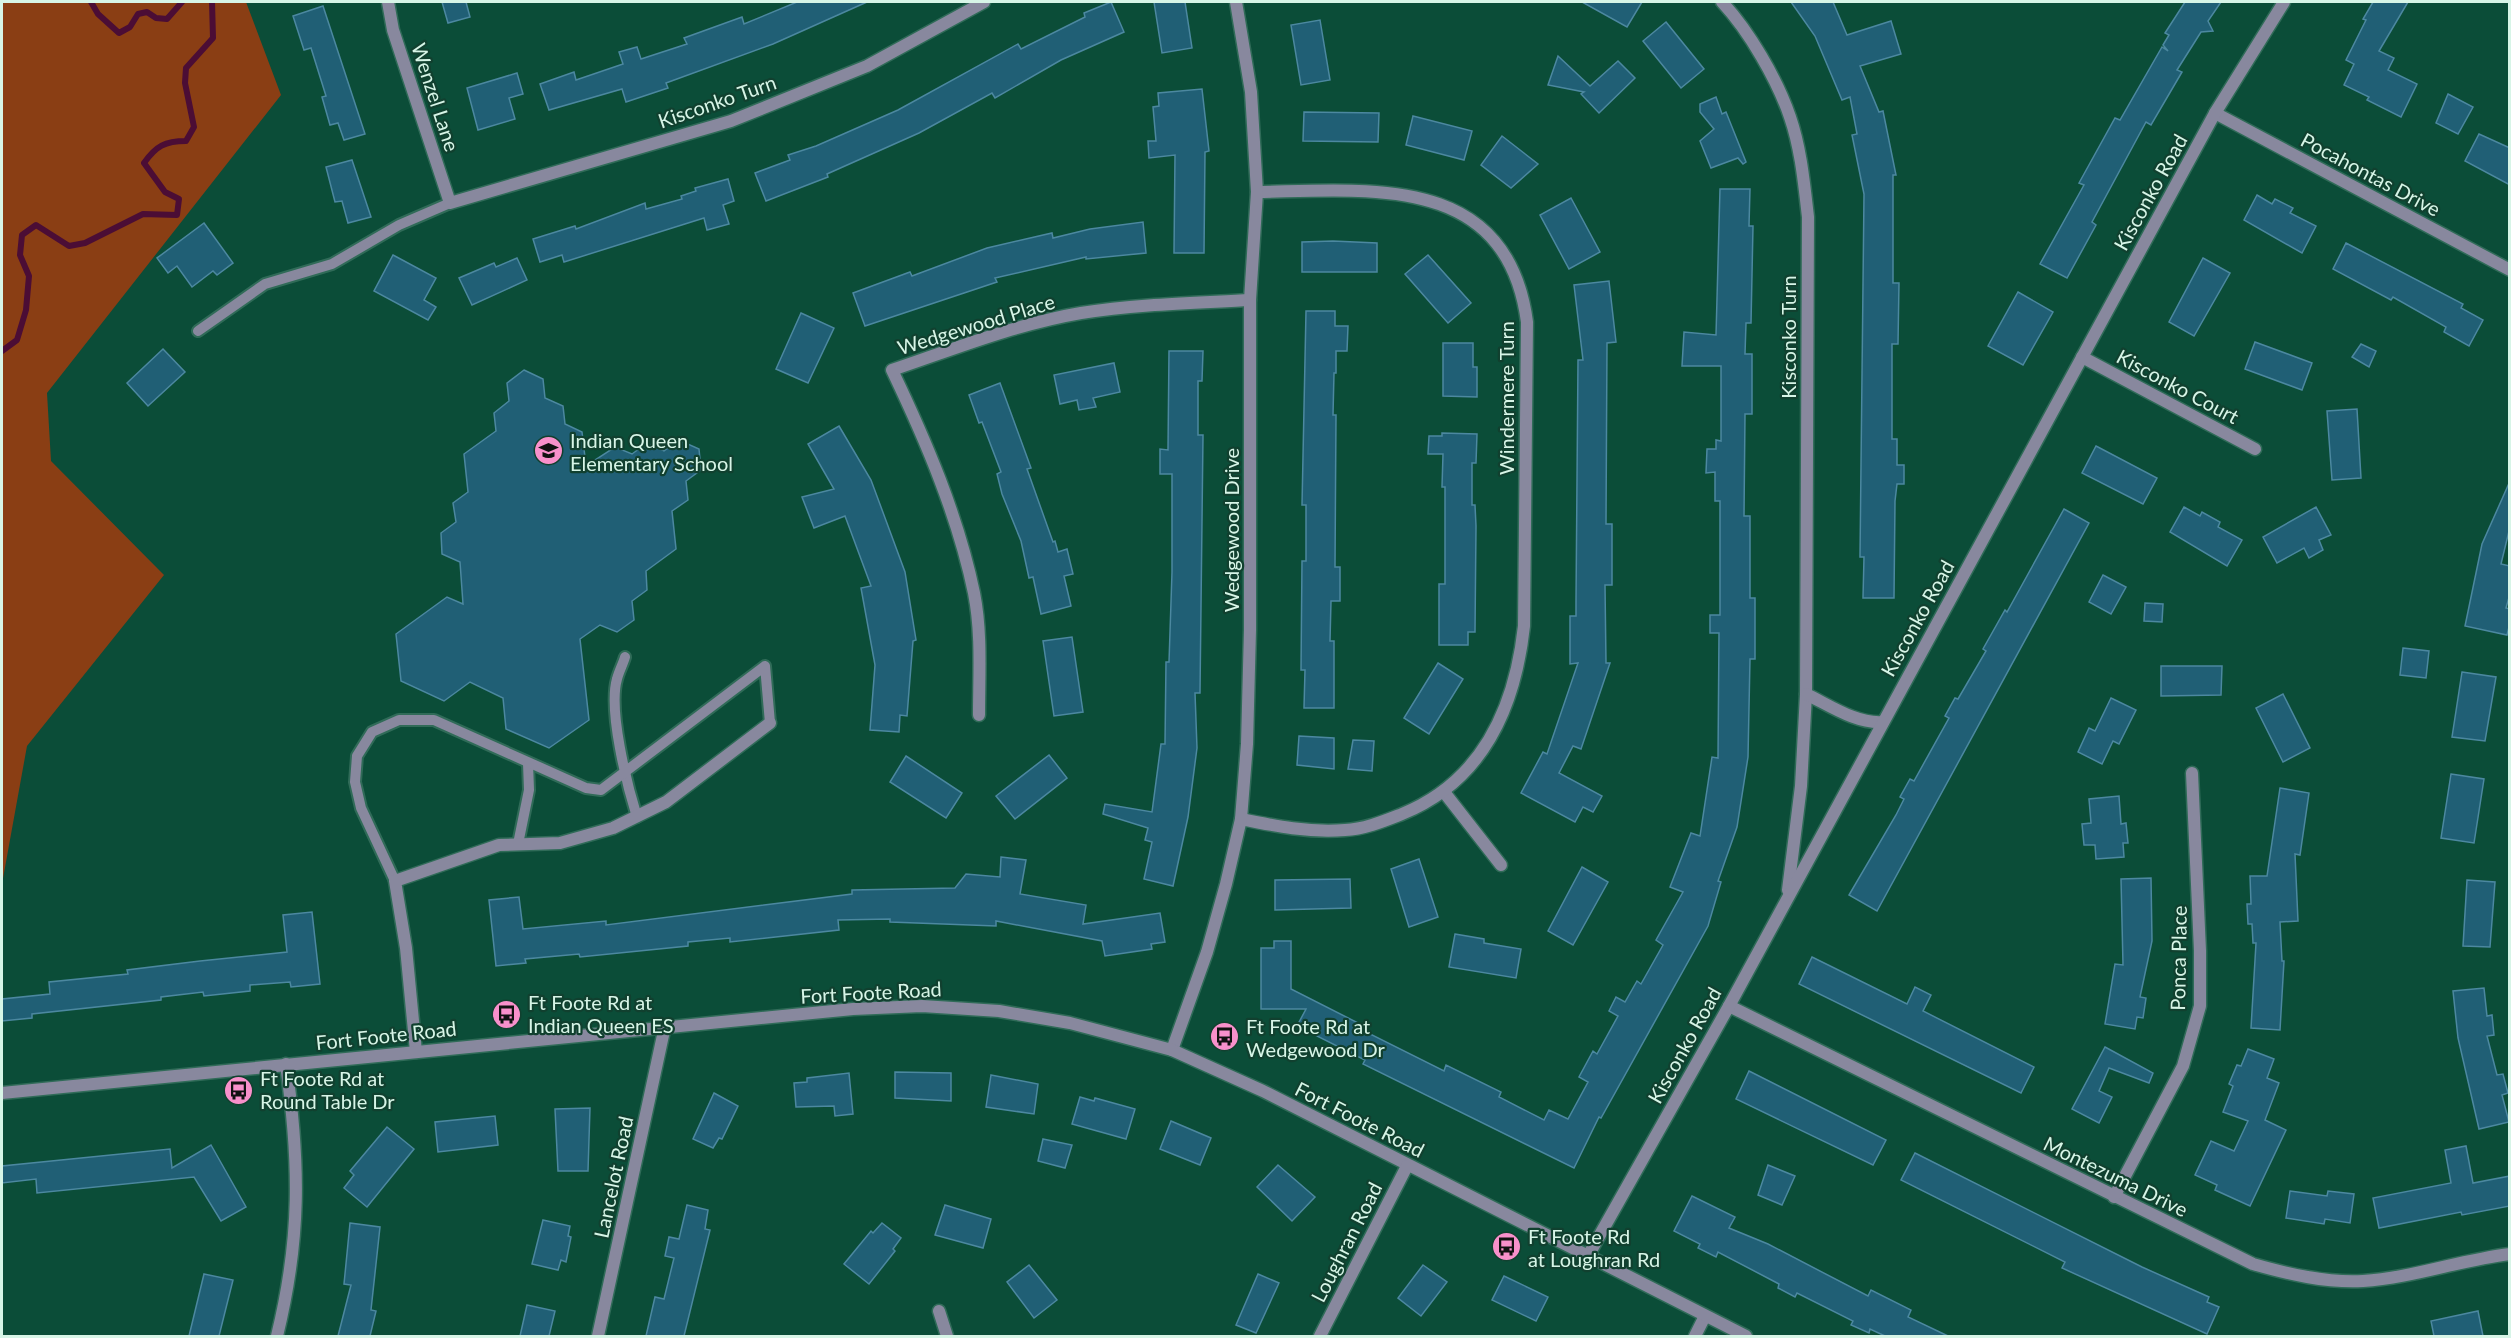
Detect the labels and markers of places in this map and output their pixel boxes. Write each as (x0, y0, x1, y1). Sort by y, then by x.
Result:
place label: Indian Queen Elementary School (570, 428, 733, 475)
school or university icon: Indian Queen Elementary School (533, 435, 565, 467)
place label: Ft Foote Rd at Indian Queen ES (528, 990, 674, 1037)
bus stop icon: Ft Foote Rd at Indian Queen ES (491, 998, 523, 1030)
place label: Ft Foote Rd at Wedgewood Dr (1246, 1014, 1386, 1061)
bus stop icon: Ft Foote Rd at Wedgewood Dr (1209, 1021, 1241, 1053)
place label: Ft Foote Rd at Round Table Dr (260, 1066, 395, 1113)
bus stop icon: Ft Foote Rd at Round Table Dr (223, 1074, 255, 1106)
place label: Ft Foote Rd at Loughran Rd (1528, 1224, 1660, 1271)
bus stop icon: Ft Foote Rd at Loughran Rd (1491, 1231, 1523, 1263)

